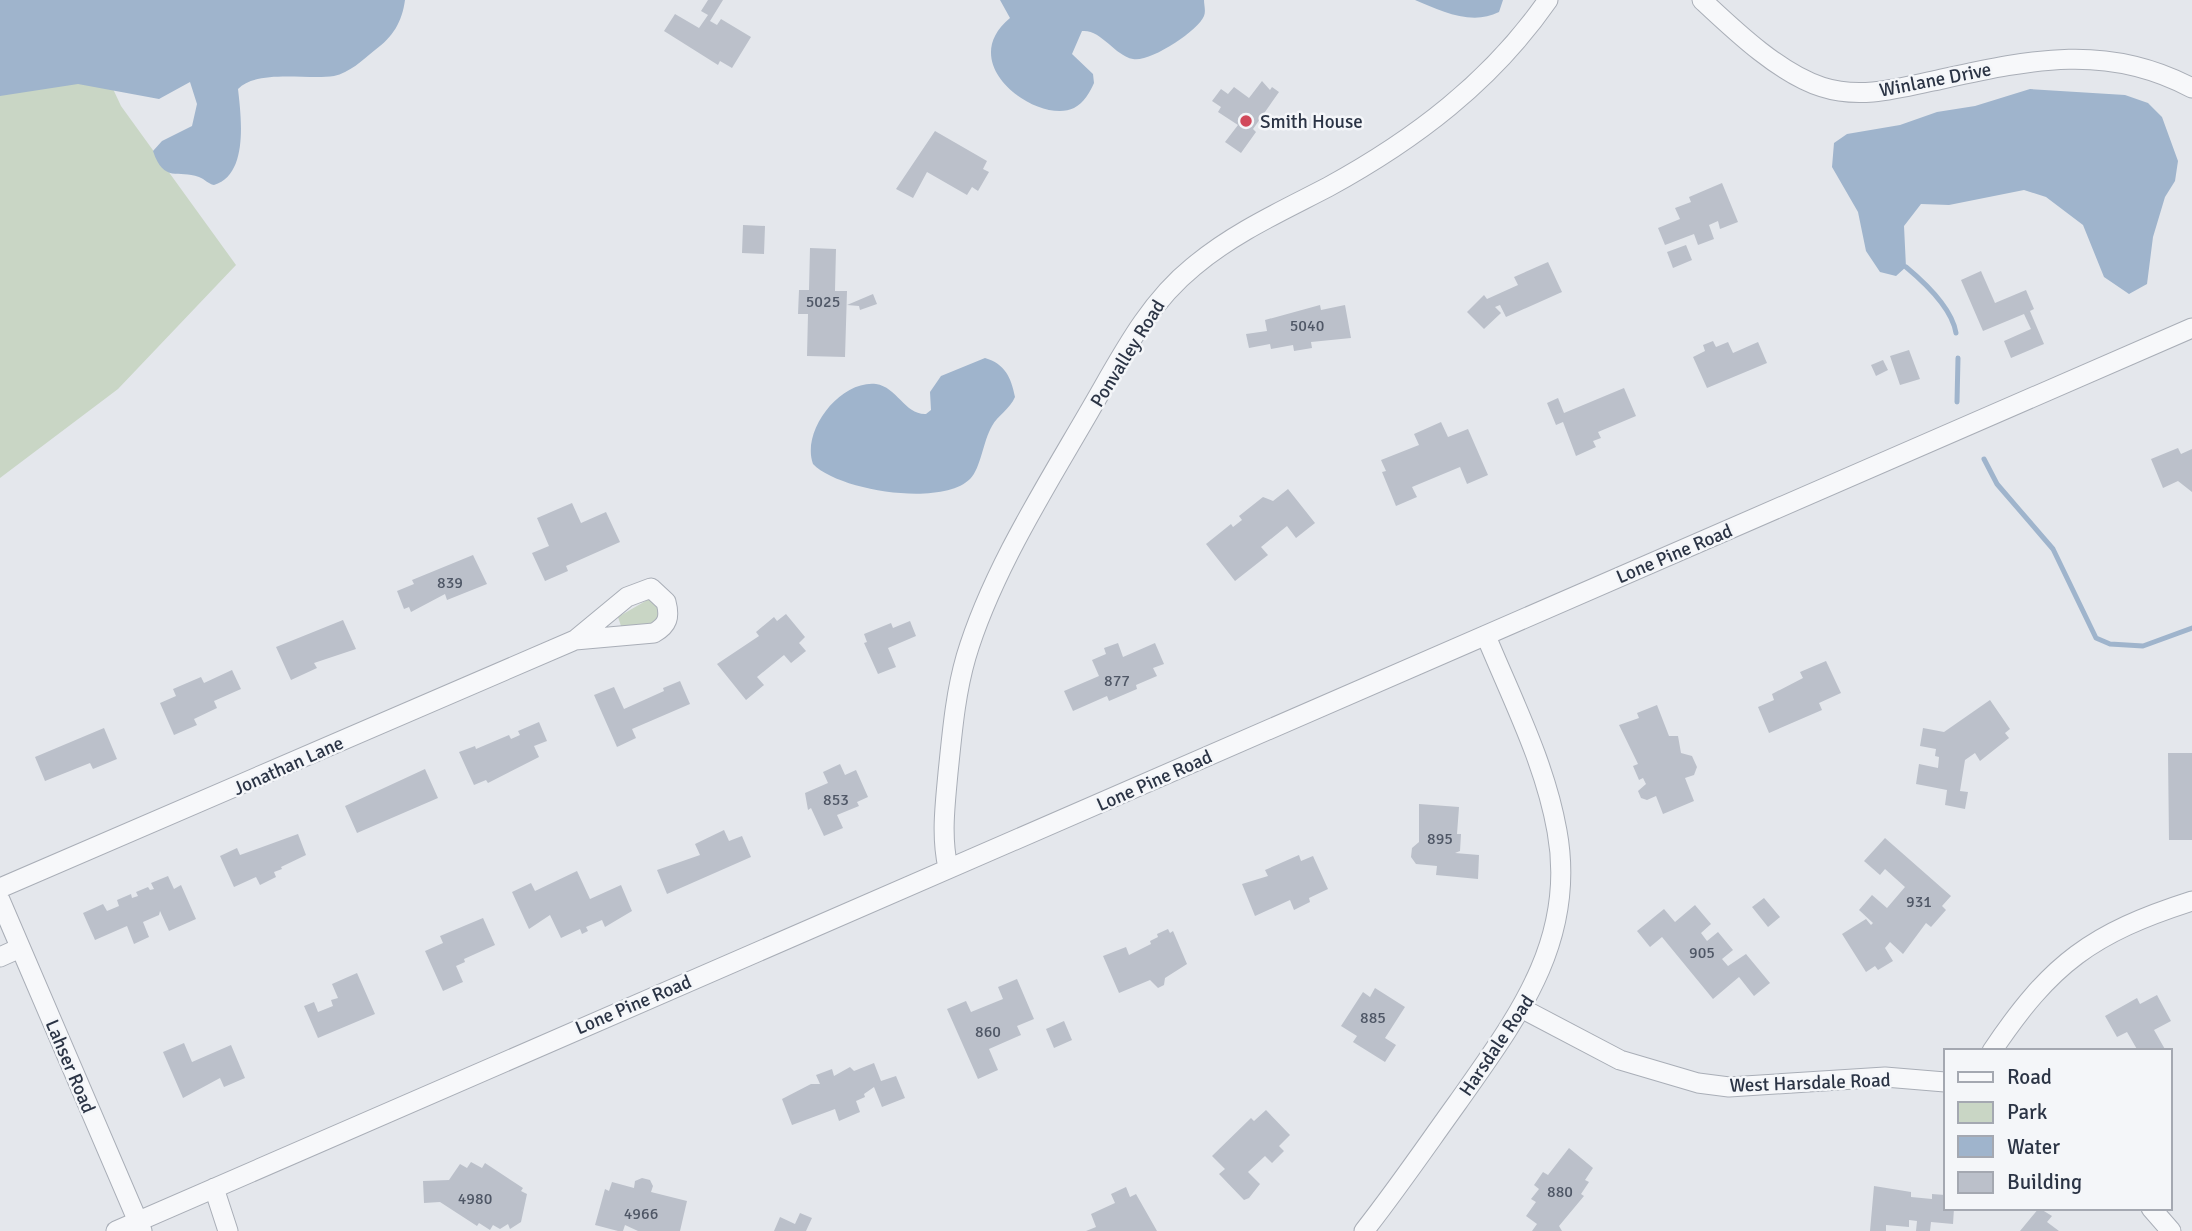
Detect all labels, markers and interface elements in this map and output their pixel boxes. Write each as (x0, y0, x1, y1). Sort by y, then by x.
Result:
street label: Winlane Drive (1877, 57, 1993, 103)
place label: Smith House (1260, 110, 1363, 134)
marker: Smith House (1238, 113, 1254, 129)
house number: 5025 (806, 292, 840, 312)
street label: Ponvalley Road (1085, 295, 1170, 412)
house number: 5040 (1290, 316, 1324, 336)
street label: Lone Pine Road (1613, 519, 1736, 589)
house number: 839 (437, 573, 463, 593)
house number: 877 (1104, 671, 1130, 691)
street label: Jonathan Lane (229, 731, 347, 801)
street label: Lone Pine Road (1093, 745, 1216, 817)
house number: 853 (823, 790, 849, 810)
house number: 895 (1427, 829, 1453, 849)
house number: 931 (1906, 892, 1932, 912)
house number: 905 (1689, 943, 1715, 963)
street label: Lone Pine Road (572, 970, 695, 1040)
street label: Harsdale Road (1454, 990, 1540, 1101)
house number: 885 (1360, 1008, 1386, 1028)
street label: Lahser Road (40, 1016, 101, 1117)
house number: 860 (975, 1022, 1001, 1042)
legend (1944, 1049, 2171, 1210)
text: Road (2007, 1064, 2052, 1090)
street label: West Harsdale Road (1729, 1068, 1891, 1098)
text: Park (2007, 1099, 2048, 1125)
text: Water (2007, 1134, 2060, 1160)
text: Building (2007, 1169, 2082, 1195)
house number: 880 (1547, 1182, 1573, 1202)
house number: 4980 (458, 1189, 492, 1209)
house number: 4966 (624, 1204, 658, 1224)

